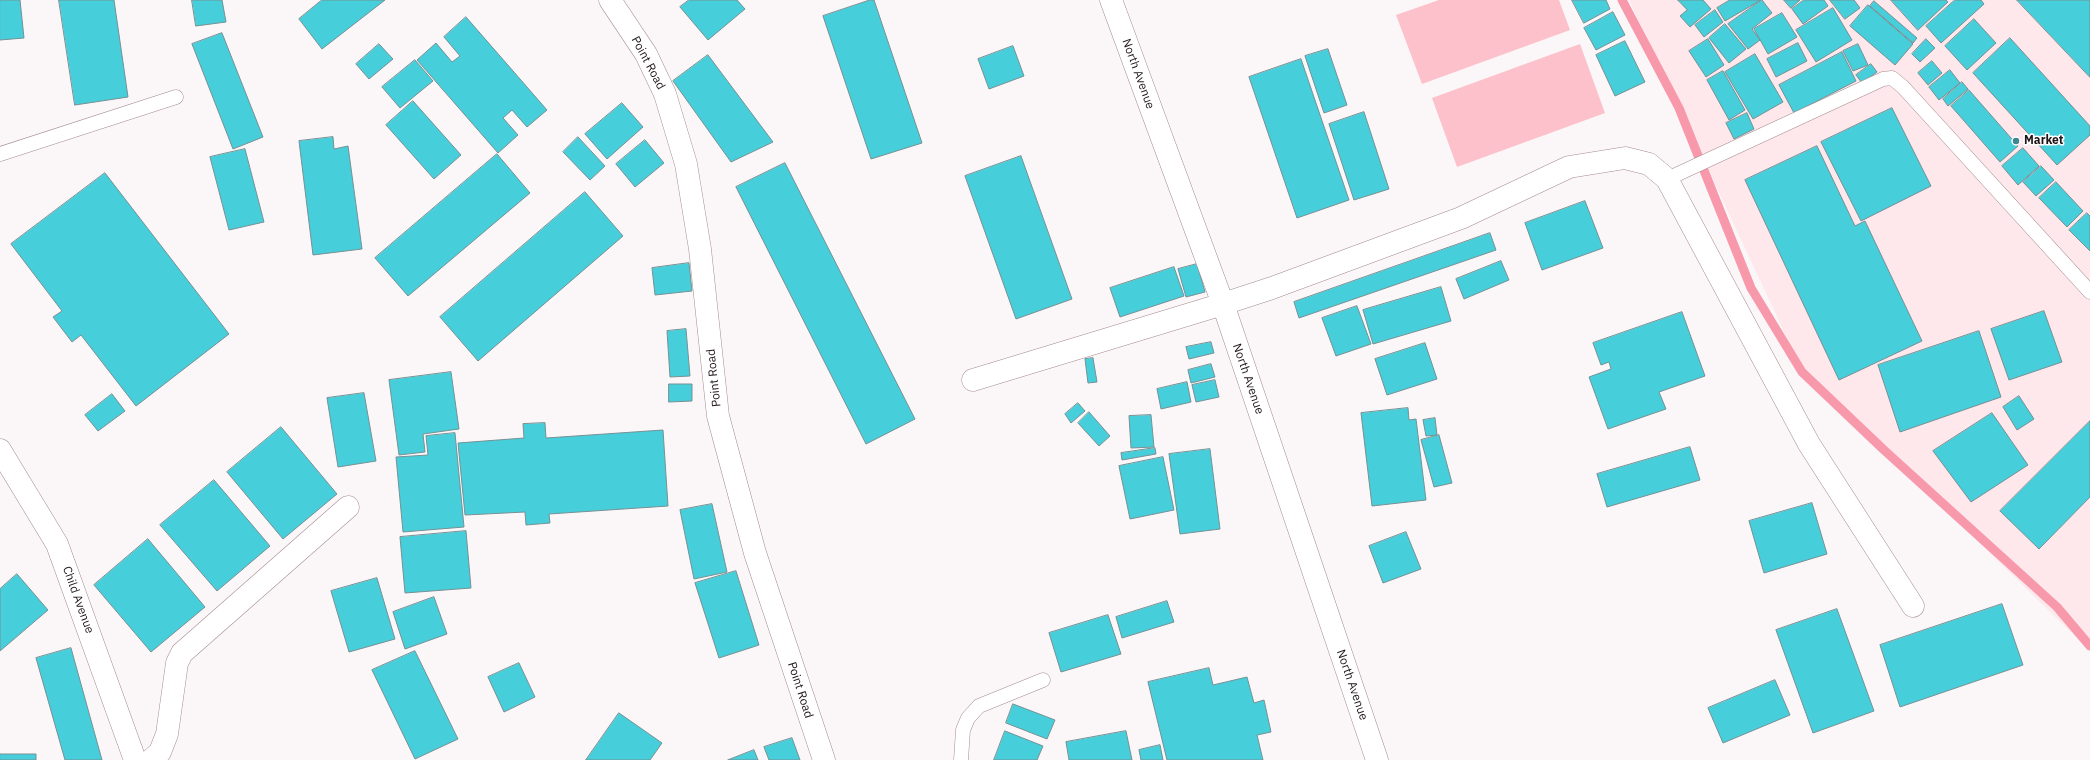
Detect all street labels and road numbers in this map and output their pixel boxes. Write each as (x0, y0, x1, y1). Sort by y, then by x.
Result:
street label: Point Road (628, 34, 668, 92)
street label: North Avenue (1119, 37, 1157, 111)
street label: North Avenue (1229, 342, 1267, 416)
street label: Point Road (704, 348, 724, 408)
street label: Child Avenue (59, 564, 97, 636)
street label: North Avenue (1333, 648, 1371, 722)
street label: Point Road (784, 660, 816, 720)

